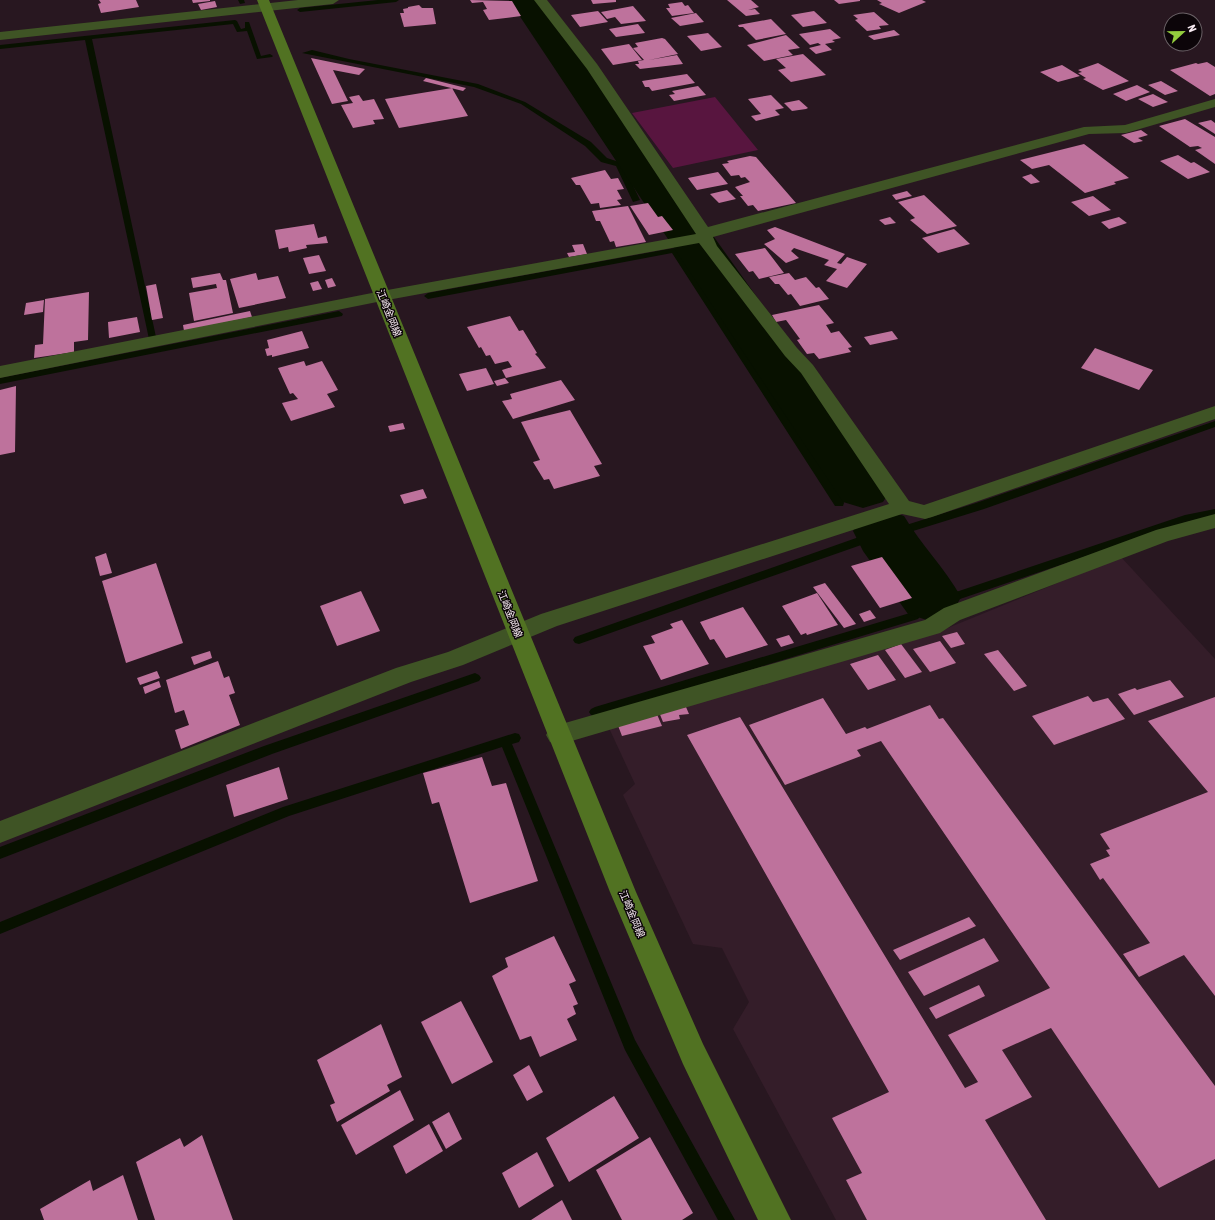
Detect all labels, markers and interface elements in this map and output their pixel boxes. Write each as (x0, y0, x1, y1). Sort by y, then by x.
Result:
north arrow (1163, 12, 1203, 52)
text: N (1185, 23, 1199, 34)
street label: 江崎金岡線 (375, 288, 403, 338)
street label: 江崎金岡線 (496, 589, 524, 639)
street label: 江崎金岡線 (617, 889, 647, 939)

